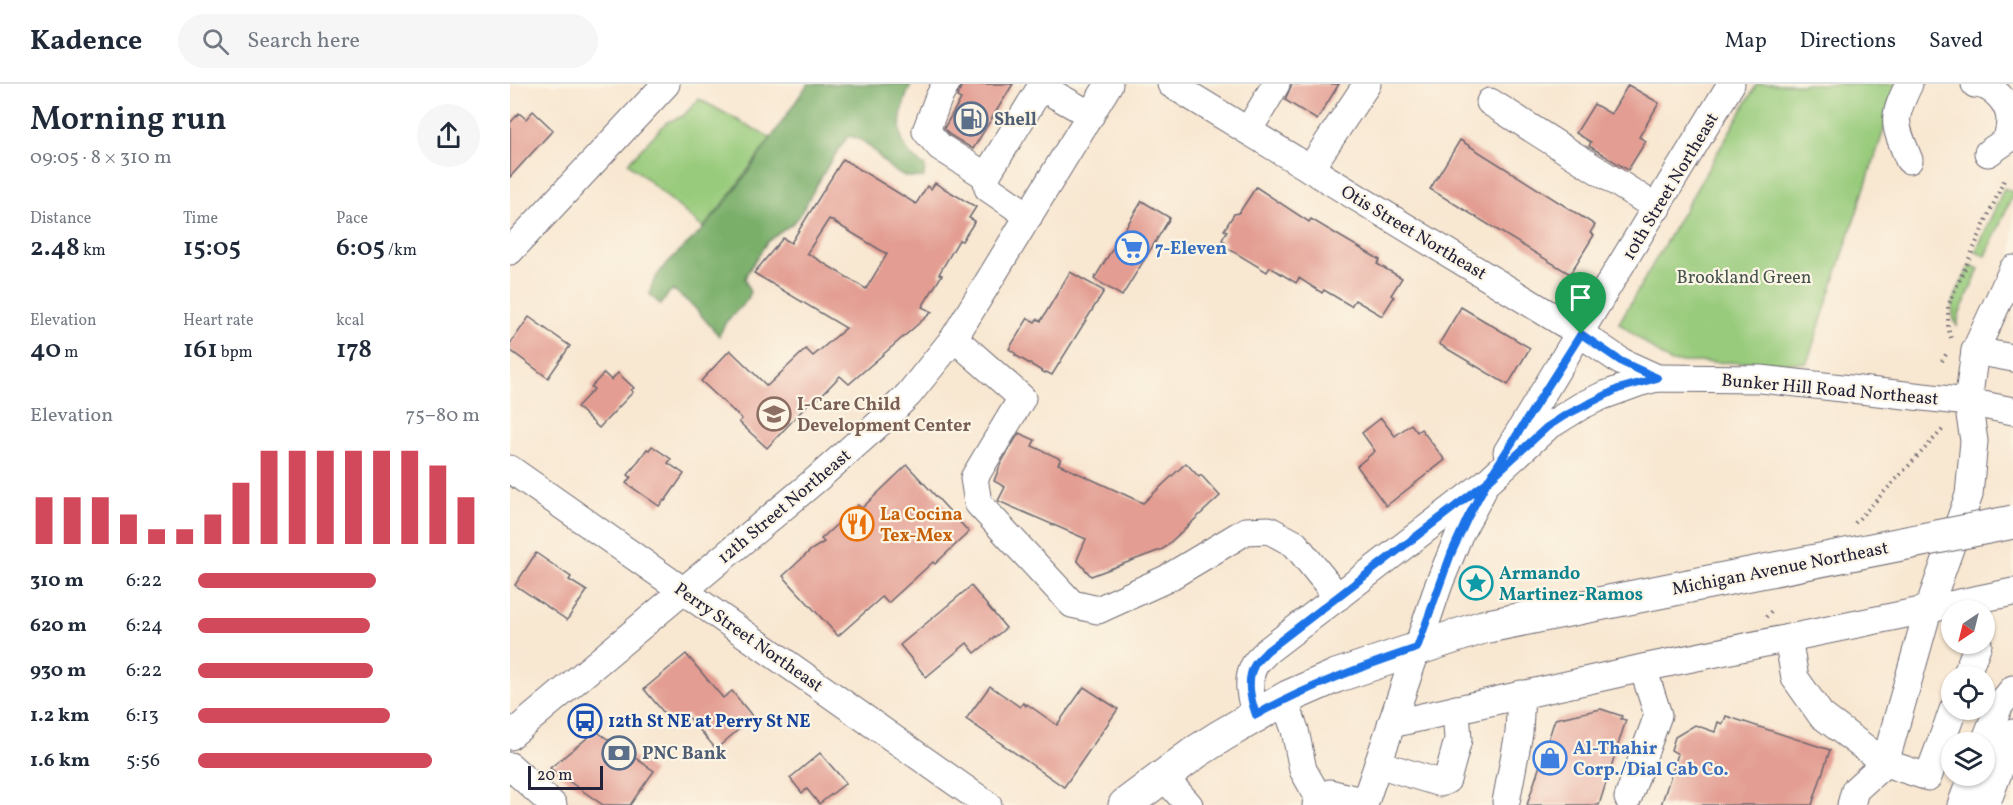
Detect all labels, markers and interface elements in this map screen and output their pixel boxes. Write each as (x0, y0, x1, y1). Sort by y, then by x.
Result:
search box (178, 14, 598, 68)
text: Kadence (30, 22, 142, 61)
icon: search (199, 25, 232, 58)
text: Search here (247, 26, 360, 57)
text: Map (1725, 27, 1767, 56)
text: Directions (1800, 27, 1896, 56)
text: Saved (1929, 27, 1983, 56)
text: Morning run (30, 98, 227, 144)
fuel station icon: Shell (953, 101, 989, 137)
button: share (417, 104, 480, 167)
place label: Shell (994, 108, 1037, 133)
street label: 10th Street Northeast (1617, 108, 1725, 265)
text: 09:05 · 8 × 310 m (30, 144, 172, 172)
street label: Otis Street Northeast (1336, 180, 1491, 287)
text: Distance (30, 208, 91, 230)
text: Time (183, 208, 218, 230)
text: Pace (336, 208, 368, 230)
text: 2.48 (30, 230, 80, 266)
text: 15:05 (183, 230, 241, 266)
text: 6:05 (336, 230, 385, 266)
supermarket icon: 7-Eleven (1114, 230, 1150, 266)
place label: 7-Eleven (1155, 237, 1227, 262)
text: km (80, 240, 106, 262)
text: /km (385, 240, 417, 262)
park label: Brookland Green (1677, 266, 1812, 291)
pin (1555, 272, 1606, 334)
icon: arrive (1564, 281, 1597, 314)
text: Elevation (30, 310, 97, 332)
text: Heart rate (183, 310, 254, 332)
text: kcal (336, 310, 364, 332)
text: 40 (30, 332, 61, 368)
text: 161 (183, 332, 217, 368)
text: 178 (336, 332, 372, 368)
text: m (61, 342, 78, 364)
text: bpm (217, 342, 253, 364)
street label: Bunker Hill Road Northeast (1720, 369, 1940, 412)
place label: I-Care Child Development Center (797, 393, 971, 439)
school or university icon: I-Care Child Development Center (756, 396, 792, 432)
text: Elevation (30, 402, 113, 430)
text: 75–80 m (405, 402, 480, 430)
street label: 12th Street Northeast (713, 444, 857, 570)
place label: La Cocina Tex-Mex (880, 503, 963, 549)
restaurant icon: La Cocina Tex-Mex (839, 506, 875, 542)
street label: Michigan Avenue Northeast (1670, 536, 1891, 603)
place label: Armando Martinez-Ramos (1499, 562, 1643, 608)
place icon: Armando Martinez-Ramos (1458, 565, 1494, 601)
text: 310 m (30, 567, 84, 595)
text: 6:22 (126, 567, 162, 595)
street label: Perry Street Northeast (669, 577, 828, 699)
north arrow (1941, 600, 1995, 654)
map controls (1941, 600, 1995, 786)
text: 620 m (30, 612, 87, 640)
text: 6:24 (126, 612, 163, 640)
text: 930 m (30, 657, 86, 685)
text: 6:22 (126, 657, 162, 685)
button: locate (1941, 666, 1995, 720)
text: 1.2 km (30, 702, 90, 730)
text: 6:13 (126, 702, 159, 730)
bus stop icon: 12th St NE at Perry St NE (567, 703, 603, 739)
place label: 12th St NE at Perry St NE (608, 710, 811, 735)
button: layers (1941, 732, 1995, 786)
bank icon: PNC Bank (601, 735, 637, 771)
place label: Al-Thahir Corp./Dial Cab Co. (1573, 737, 1729, 783)
shop icon: Al-Thahir Corp./Dial Cab Co. (1532, 740, 1568, 776)
place label: PNC Bank (642, 742, 726, 767)
text: 1.6 km (30, 747, 90, 775)
text: 5:56 (126, 747, 160, 775)
scale bar (528, 763, 603, 790)
text: 20 m (537, 765, 572, 787)

